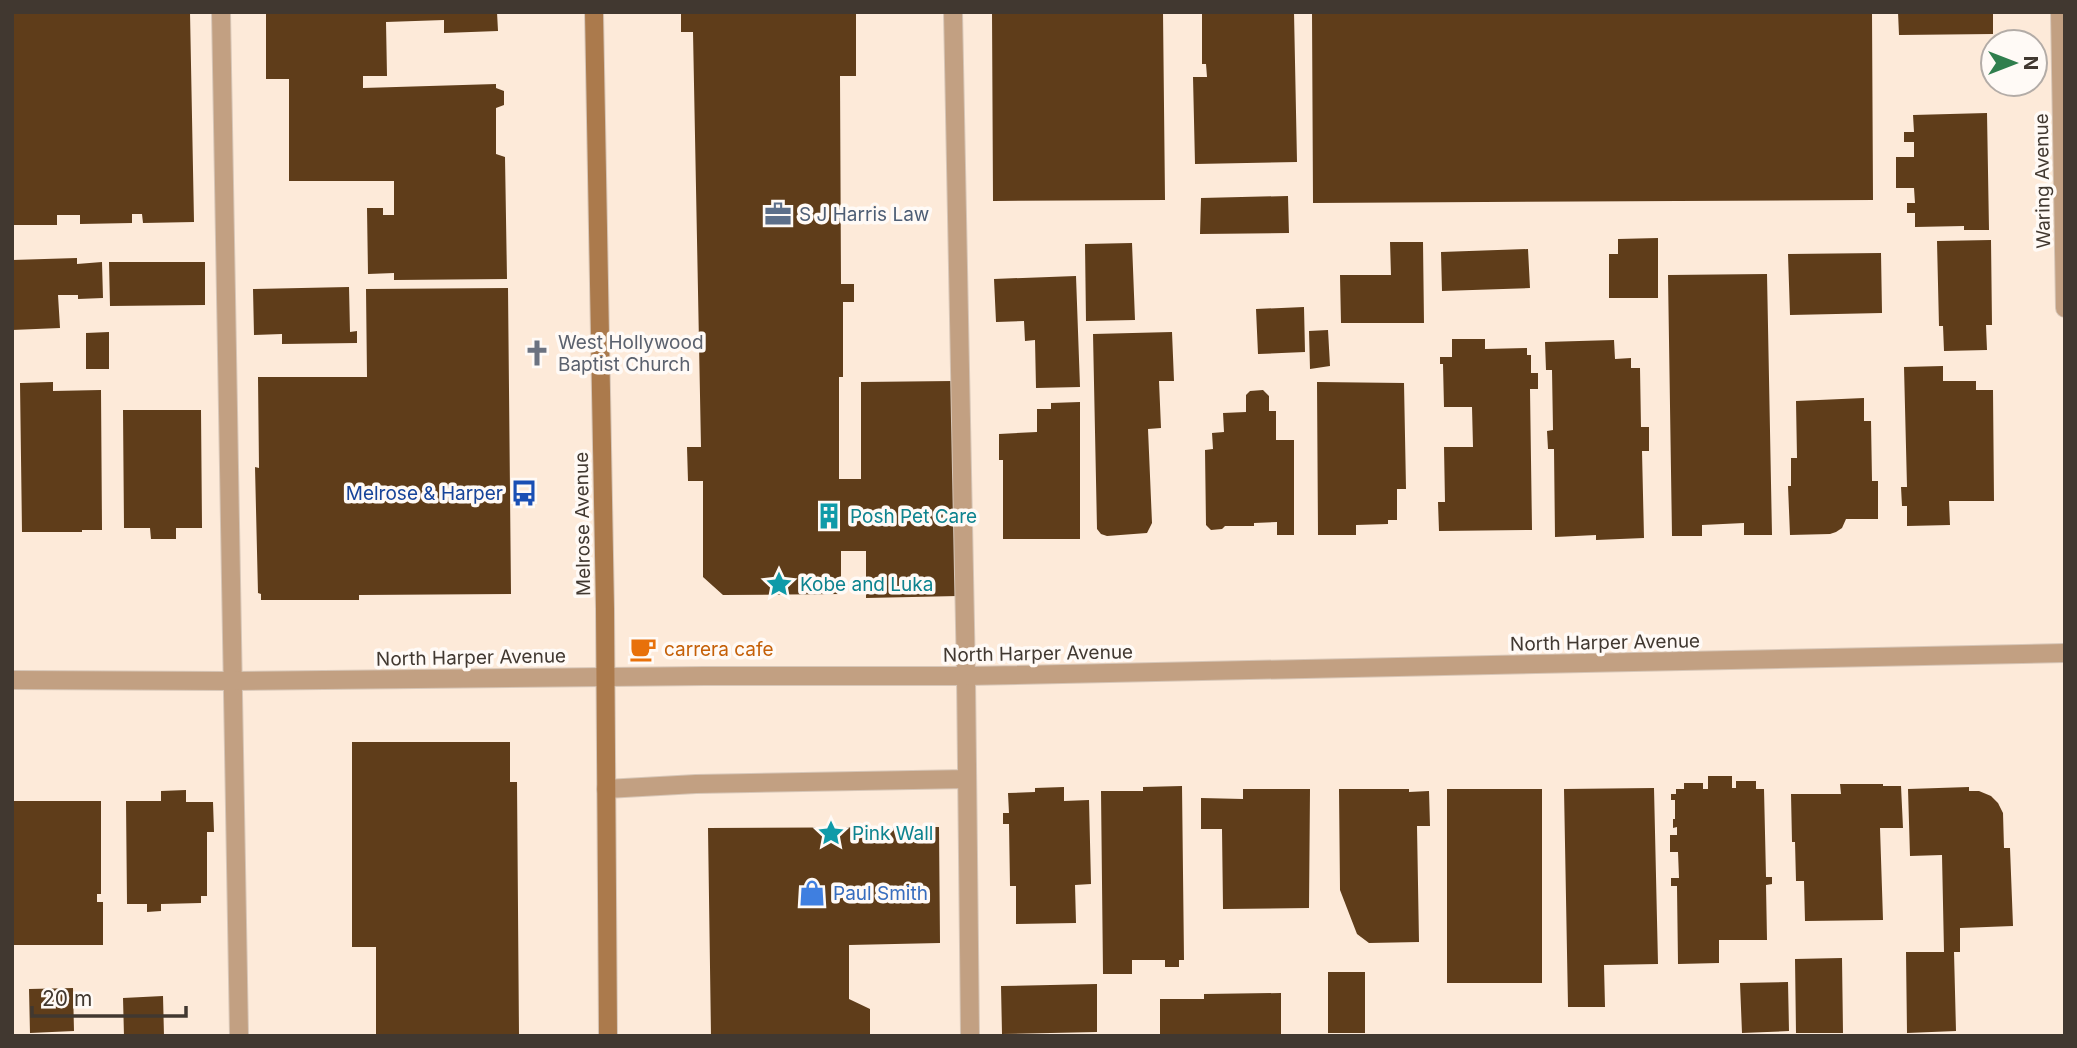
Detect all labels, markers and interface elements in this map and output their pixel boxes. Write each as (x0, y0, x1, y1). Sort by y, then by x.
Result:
north arrow (1979, 28, 2049, 98)
text: N (2019, 56, 2042, 70)
street label: Waring Avenue (2030, 113, 2055, 249)
office icon: S J Harris Law (763, 199, 793, 229)
place label: S J Harris Law (799, 203, 929, 226)
place label: West Hollywood Baptist Church (558, 331, 704, 376)
church icon: West Hollywood Baptist Church (522, 338, 552, 368)
street label: Melrose Avenue (570, 452, 595, 596)
bus stop icon: Melrose & Harper (509, 478, 539, 508)
place label: Melrose & Harper (346, 482, 503, 505)
building icon: Posh Pet Care (814, 501, 844, 531)
place label: Posh Pet Care (850, 505, 977, 528)
place icon: Kobe and Luka (764, 569, 794, 599)
place label: Kobe and Luka (800, 573, 933, 596)
street label: North Harper Avenue (1510, 629, 1700, 656)
cafe icon: carrera cafe (628, 634, 658, 664)
place label: carrera cafe (664, 638, 774, 661)
street label: North Harper Avenue (943, 640, 1133, 667)
street label: North Harper Avenue (376, 644, 566, 671)
place icon: Pink Wall (816, 818, 846, 848)
place label: Pink Wall (852, 822, 933, 845)
shop icon: Paul Smith (797, 878, 827, 908)
place label: Paul Smith (833, 882, 928, 905)
scale bar (32, 974, 186, 1018)
text: 20 m (42, 986, 92, 1011)

